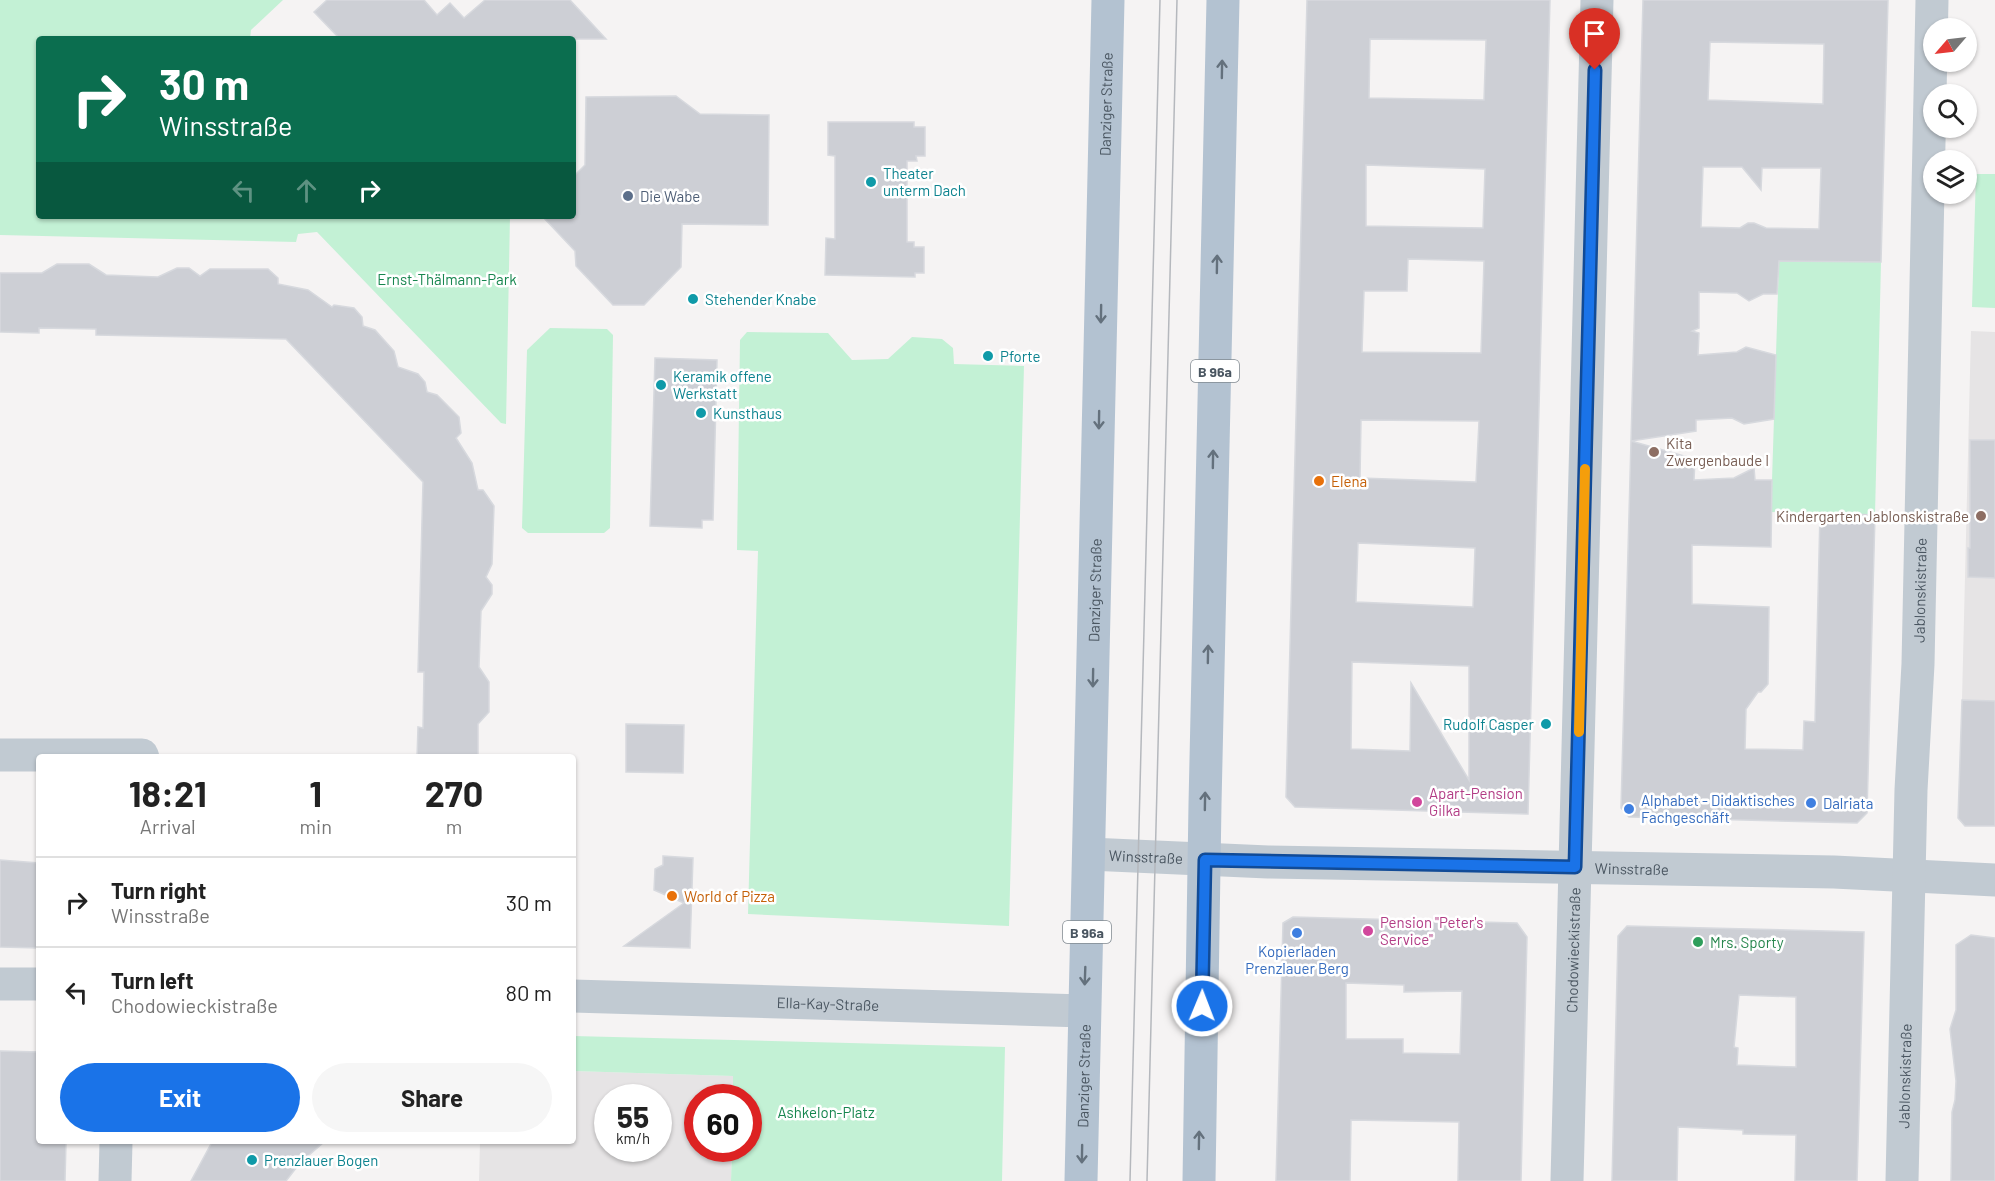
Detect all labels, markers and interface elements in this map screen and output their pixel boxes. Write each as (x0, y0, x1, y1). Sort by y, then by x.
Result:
pin (1569, 8, 1620, 70)
icon: arrive (1578, 17, 1611, 50)
north arrow (1923, 18, 1977, 72)
map controls (1923, 18, 1977, 204)
street label: Danziger Straße (1095, 52, 1116, 156)
text: 30 m (159, 58, 249, 108)
icon: right (60, 60, 138, 138)
one-way arrow (1216, 60, 1227, 80)
button: search (1923, 84, 1977, 138)
text: Winsstraße (159, 109, 293, 141)
button: layers (1923, 150, 1977, 204)
place label: Theater unterm Dach (883, 164, 966, 199)
icon: left (227, 174, 260, 207)
icon: ahead (290, 174, 323, 207)
icon: right (353, 174, 386, 207)
marker: Theater unterm Dach (864, 175, 878, 189)
place label: Die Wabe (640, 187, 700, 205)
marker: Die Wabe (621, 189, 635, 203)
one-way arrow (1211, 255, 1223, 275)
park label: Ernst-Thälmann-Park (377, 270, 517, 288)
place label: Stehender Knabe (705, 290, 817, 308)
marker: Stehender Knabe (686, 292, 700, 306)
one-way arrow (1095, 303, 1106, 323)
place label: Pforte (1000, 347, 1041, 365)
marker: Pforte (981, 349, 995, 363)
road number: B 96a (1191, 360, 1239, 382)
place label: Keramik offene Werkstatt (673, 367, 772, 402)
marker: Keramik offene Werkstatt (654, 378, 668, 392)
place label: Kunsthaus (713, 404, 782, 422)
marker: Kunsthaus (694, 406, 708, 420)
one-way arrow (1093, 409, 1104, 429)
place label: Kita Zwergenbaude I (1666, 434, 1769, 469)
marker: Kita Zwergenbaude I (1647, 445, 1661, 459)
one-way arrow (1207, 450, 1218, 470)
place label: Elena (1331, 472, 1367, 490)
marker: Elena (1312, 474, 1326, 488)
place label: Kindergarten Jablonskistraße (1776, 507, 1969, 525)
marker: Kindergarten Jablonskistraße (1974, 509, 1988, 523)
street label: Danziger Straße (1084, 538, 1105, 642)
street label: Jablonskistraße (1909, 538, 1930, 643)
one-way arrow (1202, 645, 1214, 665)
one-way arrow (1087, 667, 1099, 687)
place label: Rudolf Casper (1443, 715, 1535, 733)
marker: Rudolf Casper (1539, 717, 1553, 731)
text: 18:21 (129, 771, 207, 814)
text: 1 (309, 771, 322, 814)
text: 270 (425, 771, 483, 814)
place label: Apart-Pension Gilka (1429, 784, 1523, 819)
place label: Alphabet - Didaktisches Fachgeschäft (1641, 791, 1795, 826)
one-way arrow (1199, 792, 1211, 812)
place label: Dalriata (1823, 794, 1873, 812)
marker: Apart-Pension Gilka (1410, 795, 1424, 809)
marker: Dalriata (1804, 796, 1818, 810)
marker: Alphabet - Didaktisches Fachgeschäft (1622, 802, 1636, 816)
text: Arrival (140, 814, 196, 838)
text: min (300, 814, 332, 838)
text: m (446, 814, 462, 838)
street label: Winsstraße (1108, 846, 1183, 867)
street label: Winsstraße (1594, 859, 1669, 878)
text: Turn right (111, 877, 206, 903)
icon: right (60, 886, 93, 919)
place label: World of Pizza (684, 887, 775, 905)
street label: Chodowieckistraße (1562, 887, 1583, 1013)
text: 30 m (506, 889, 552, 915)
marker: World of Pizza (665, 889, 679, 903)
text: Winsstraße (111, 903, 210, 927)
place label: Pension "Peter's Service" (1380, 913, 1483, 948)
road number: B 96a (1063, 921, 1111, 943)
marker: Pension "Peter's Service" (1361, 924, 1375, 938)
marker: Kopierladen Prenzlauer Berg (1290, 926, 1304, 940)
place label: Mrs. Sporty (1710, 933, 1784, 951)
marker: Mrs. Sporty (1691, 935, 1705, 949)
place label: Kopierladen Prenzlauer Berg (1245, 942, 1349, 977)
one-way arrow (1080, 965, 1091, 985)
text: Turn left (111, 967, 194, 993)
position arrow (1170, 974, 1234, 1038)
icon: left (60, 976, 93, 1009)
text: 80 m (506, 979, 552, 1005)
text: Chodowieckistraße (111, 993, 278, 1017)
street label: Ella-Kay-Straße (776, 993, 879, 1014)
street label: Jablonskistraße (1894, 1023, 1915, 1129)
street label: Danziger Straße (1073, 1024, 1094, 1128)
button: Exit (60, 1063, 300, 1132)
button: Share (312, 1063, 552, 1132)
speed limit sign: 60 (684, 1084, 762, 1162)
text: 55 (617, 1098, 649, 1134)
park label: Ashkelon-Platz (777, 1103, 875, 1121)
text: km/h (616, 1129, 650, 1147)
one-way arrow (1193, 1131, 1205, 1151)
one-way arrow (1076, 1143, 1088, 1163)
place label: Prenzlauer Bogen (264, 1151, 378, 1169)
marker: Prenzlauer Bogen (245, 1153, 259, 1167)

